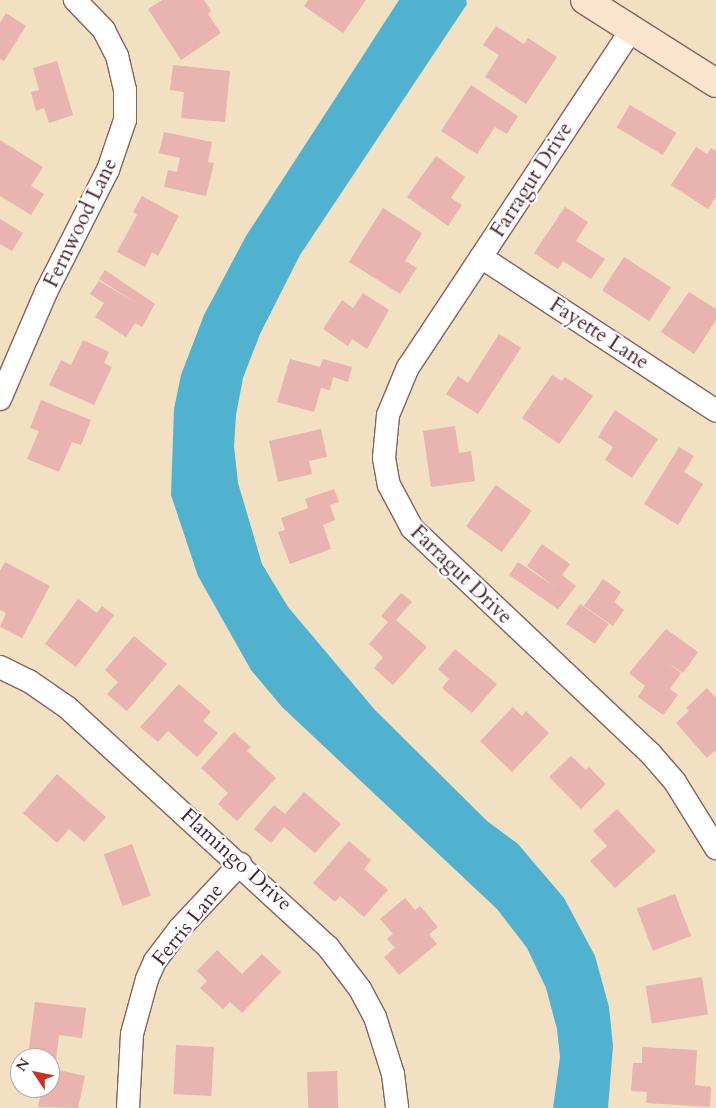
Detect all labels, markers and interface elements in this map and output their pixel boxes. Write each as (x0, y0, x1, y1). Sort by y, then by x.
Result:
street label: Farragut Drive (486, 118, 578, 242)
street label: Fernwood Lane (39, 154, 123, 292)
street label: Fayette Lane (545, 293, 653, 375)
street label: Farragut Drive (405, 520, 517, 630)
street label: Flamingo Drive (175, 803, 297, 917)
street label: Ferris Lane (147, 879, 229, 971)
north arrow (10, 1048, 60, 1098)
text: N (12, 1055, 34, 1075)

